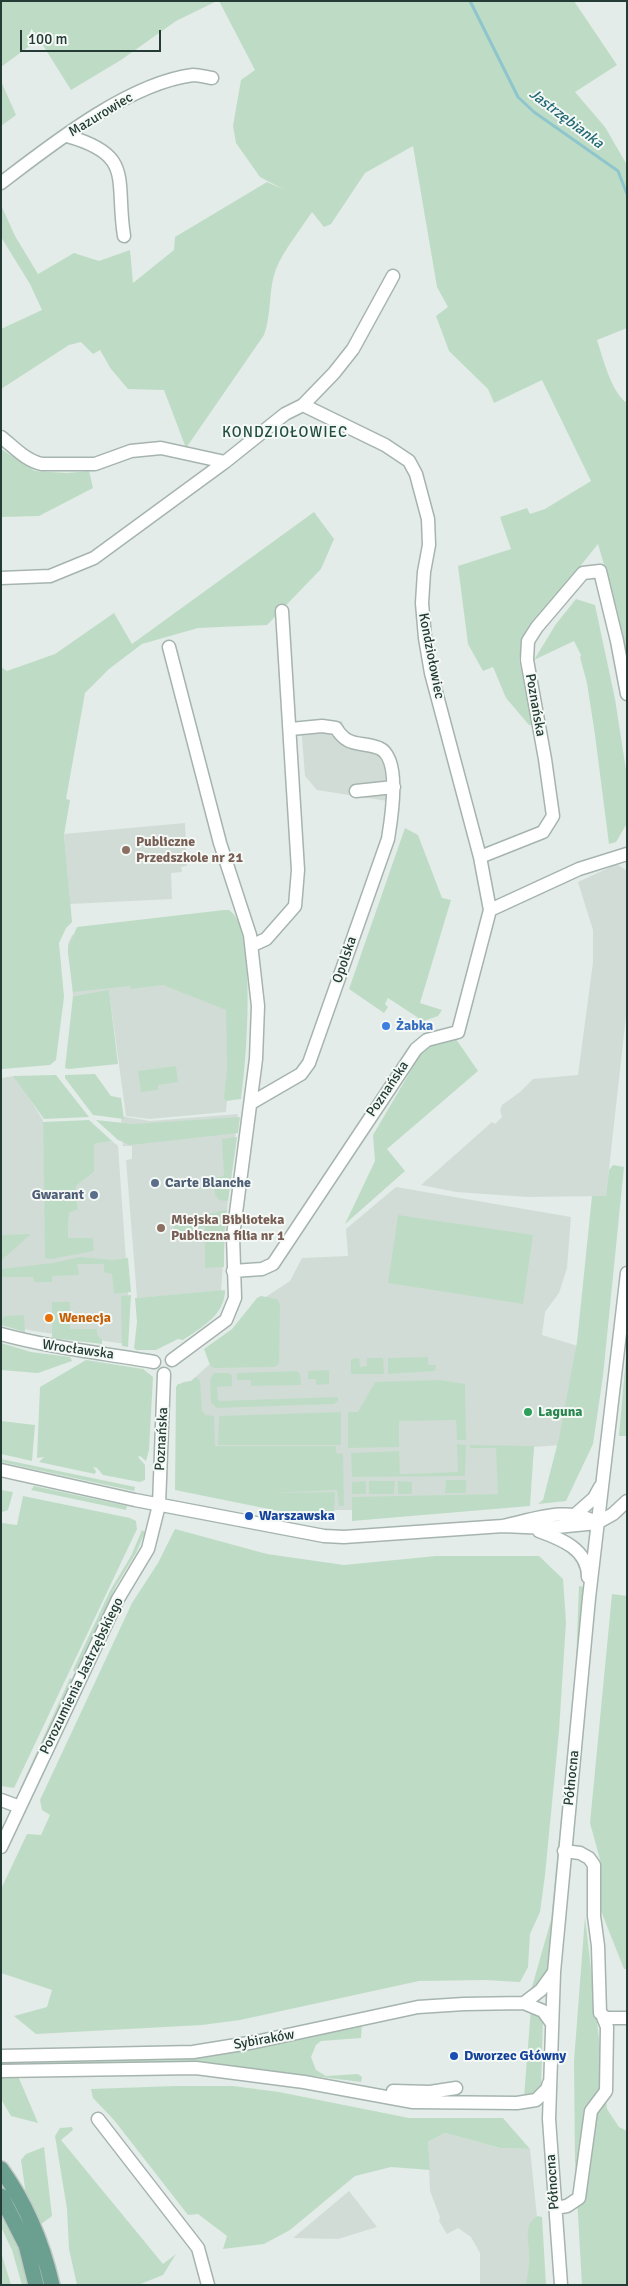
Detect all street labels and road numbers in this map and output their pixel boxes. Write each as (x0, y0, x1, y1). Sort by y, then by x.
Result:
street label: Mazurowiec (66, 89, 136, 141)
street label: Kondziołowiec (414, 612, 448, 700)
street label: Poznańska (521, 672, 549, 738)
street label: Opolska (329, 934, 361, 986)
street label: Poznańska (363, 1058, 413, 1120)
street label: Wrocławska (41, 1337, 115, 1363)
street label: Poznańska (152, 1407, 172, 1471)
street label: Porozumienia Jastrzębskiego (37, 1595, 127, 1757)
street label: Północna (561, 1749, 583, 1807)
street label: Sybiraków (232, 2026, 296, 2054)
street label: Północna (543, 2154, 563, 2210)

